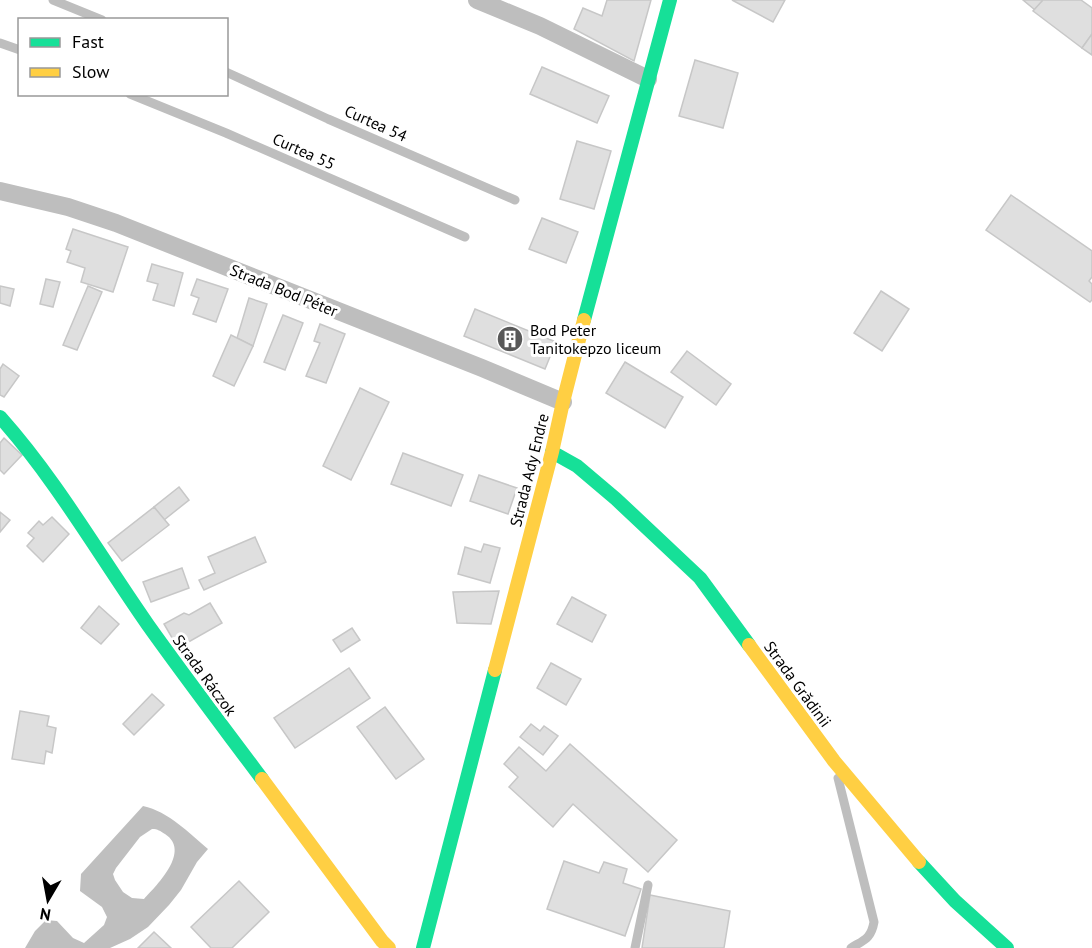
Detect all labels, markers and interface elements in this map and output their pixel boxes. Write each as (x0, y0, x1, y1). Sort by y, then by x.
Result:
legend (18, 18, 228, 96)
text: Fast (72, 30, 104, 53)
text: Slow (72, 60, 110, 83)
street label: Curtea 54 (342, 100, 411, 146)
street label: Curtea 55 (270, 128, 338, 174)
street label: Strada Bod Péter (227, 259, 341, 321)
place label: Bod Peter Tanitokepzo liceum (530, 320, 661, 358)
building icon: Bod Peter Tanitokepzo liceum (495, 324, 525, 354)
street label: Strada Ady Endre (505, 411, 553, 529)
street label: Strada Ráczok (169, 630, 241, 720)
street label: Strada Grădinii (760, 637, 836, 731)
north arrow (18, 870, 78, 930)
text: N (38, 904, 52, 926)

